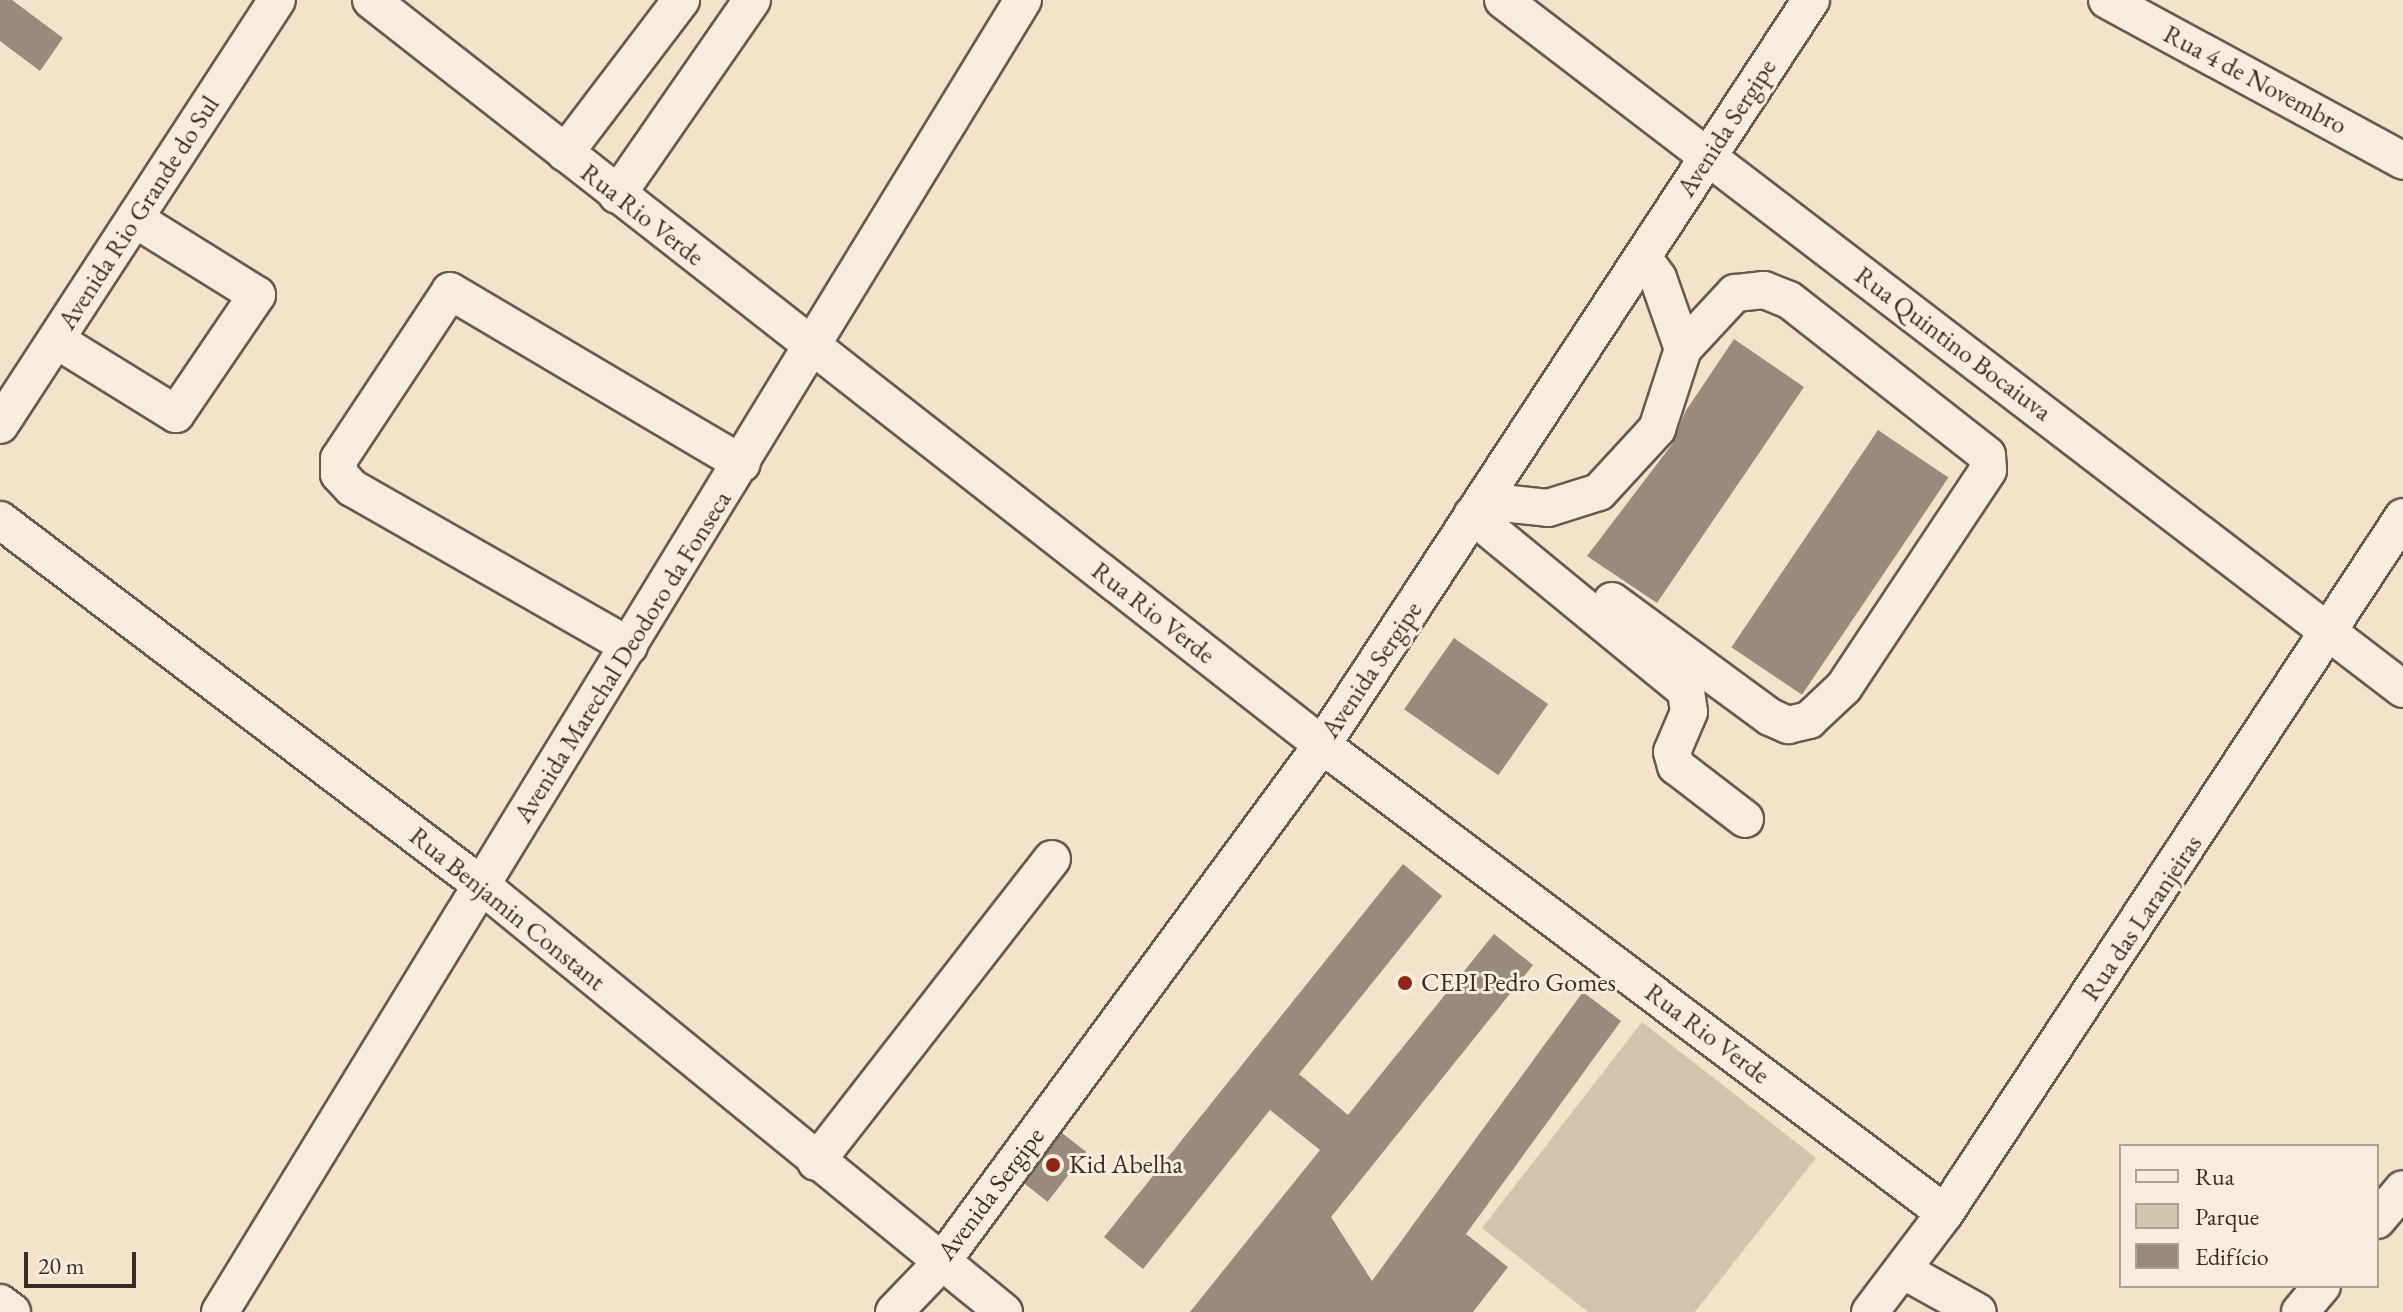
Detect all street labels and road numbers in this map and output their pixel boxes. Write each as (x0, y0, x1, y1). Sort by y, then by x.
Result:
street label: Rua 4 de Novembro (2158, 19, 2352, 141)
street label: Avenida Sergipe (1671, 53, 1783, 203)
street label: Avenida Rio Grande do Sul (52, 90, 226, 336)
street label: Rua Rio Verde (574, 157, 710, 273)
street label: Rua Quintino Bocaiuva (1849, 260, 2057, 428)
street label: Avenida Marechal Deodoro da Fonseca (508, 485, 738, 829)
street label: Rua Rio Verde (1085, 555, 1221, 671)
street label: Avenida Sergipe (1315, 596, 1429, 744)
street label: Rua Benjamin Constant (403, 821, 611, 997)
street label: Rua das Laranjeiras (2075, 829, 2209, 1007)
street label: Rua Rio Verde (1639, 977, 1775, 1091)
street label: Avenida Sergipe (931, 1121, 1051, 1267)

